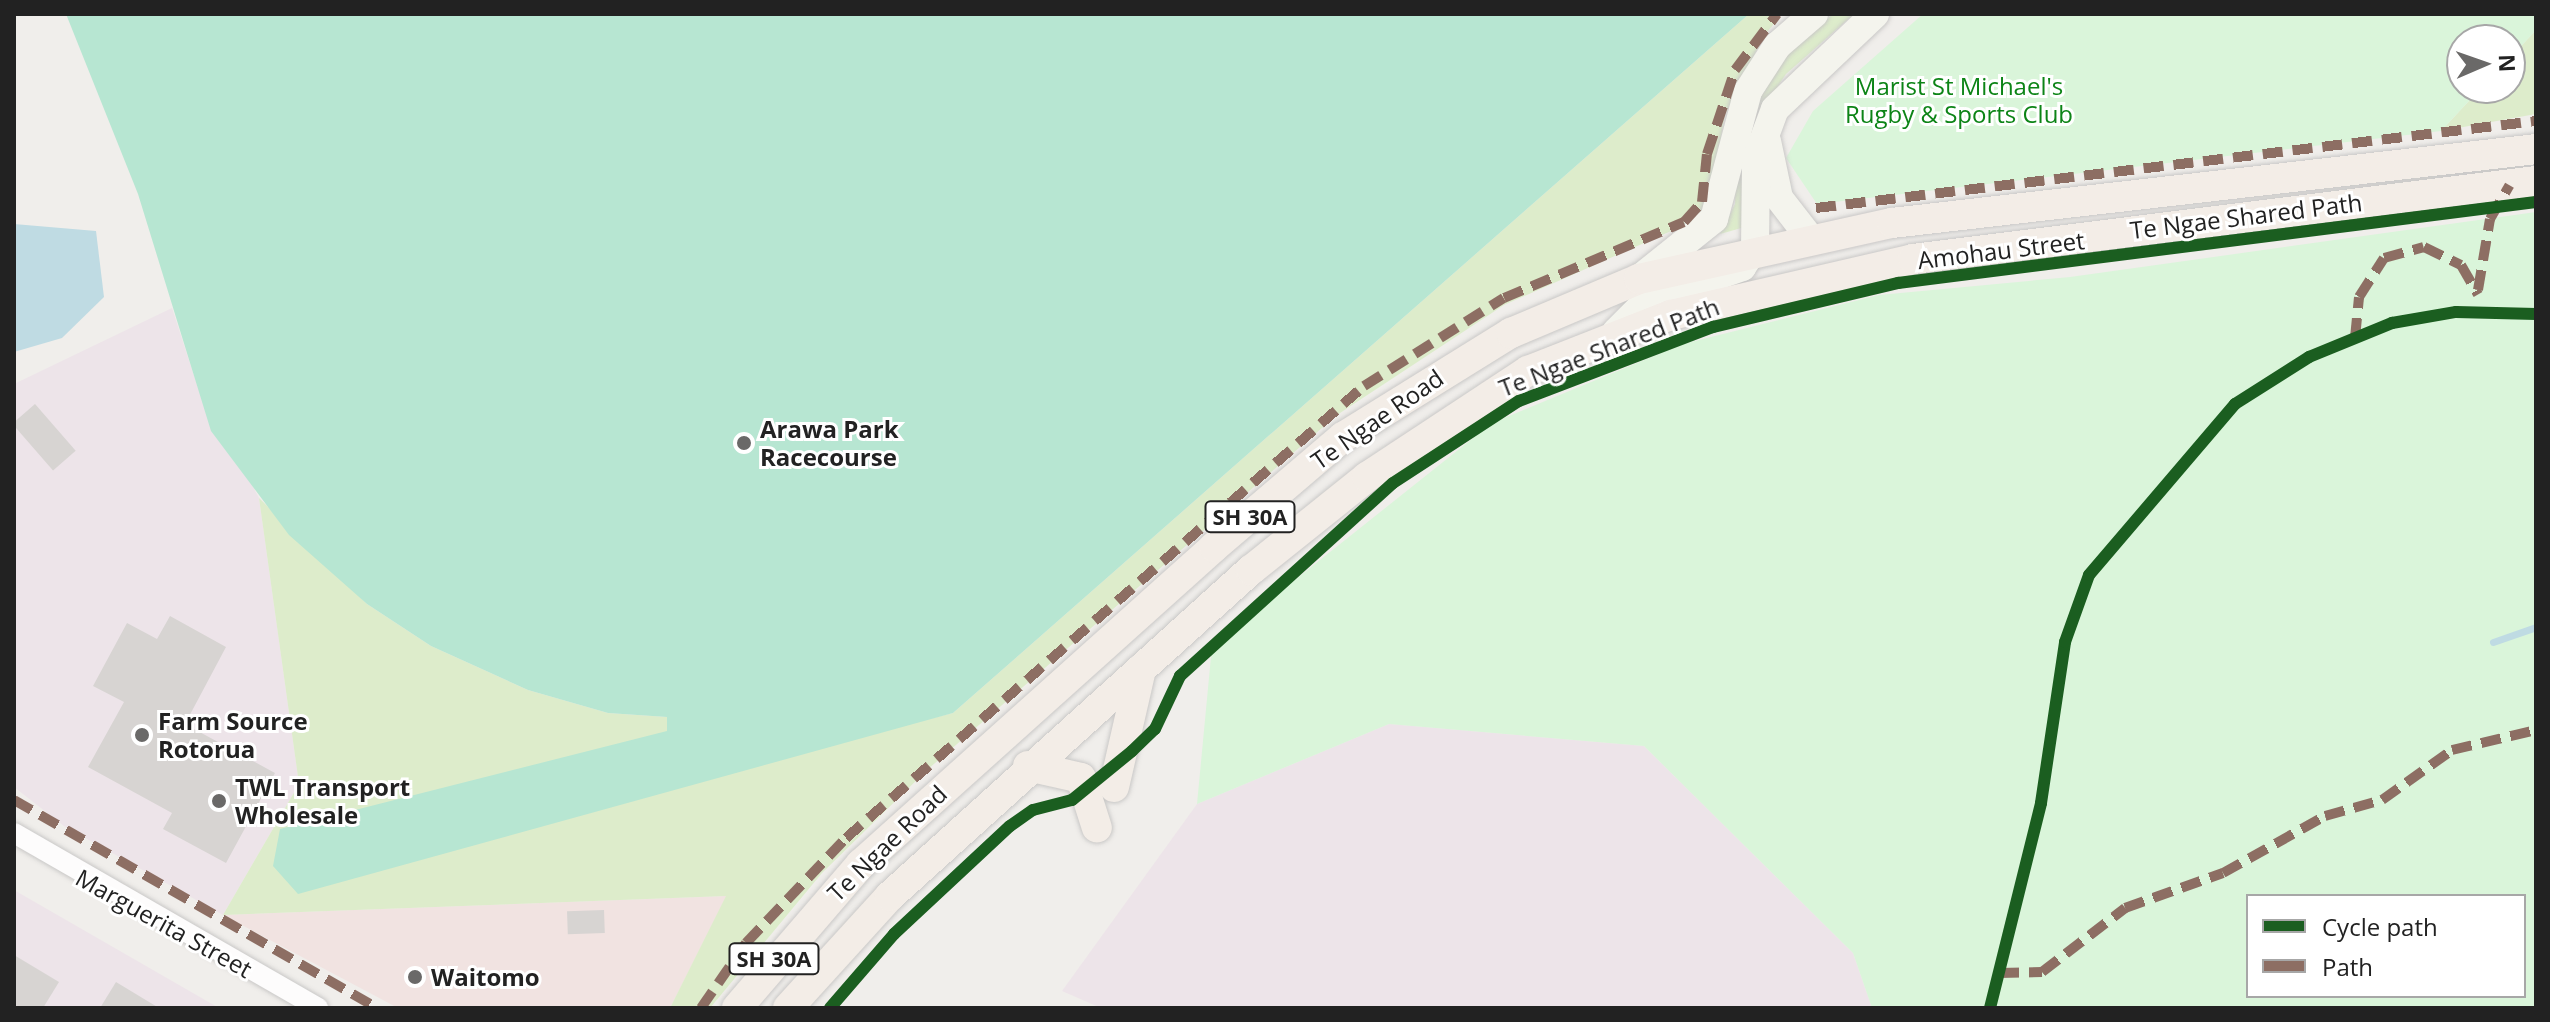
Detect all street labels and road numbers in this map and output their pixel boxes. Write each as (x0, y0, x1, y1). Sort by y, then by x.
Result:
street label: Te Ngae Shared Path (2128, 187, 2364, 245)
street label: Amohau Street (1916, 225, 2086, 275)
street label: Te Ngae Shared Path (1495, 292, 1723, 402)
street label: Te Ngae Road (1306, 363, 1448, 475)
road number: SH 30A (1204, 499, 1296, 535)
street label: Te Ngae Road (821, 779, 953, 907)
street label: Marguerita Street (71, 863, 257, 983)
road number: SH 30A (728, 941, 820, 977)

